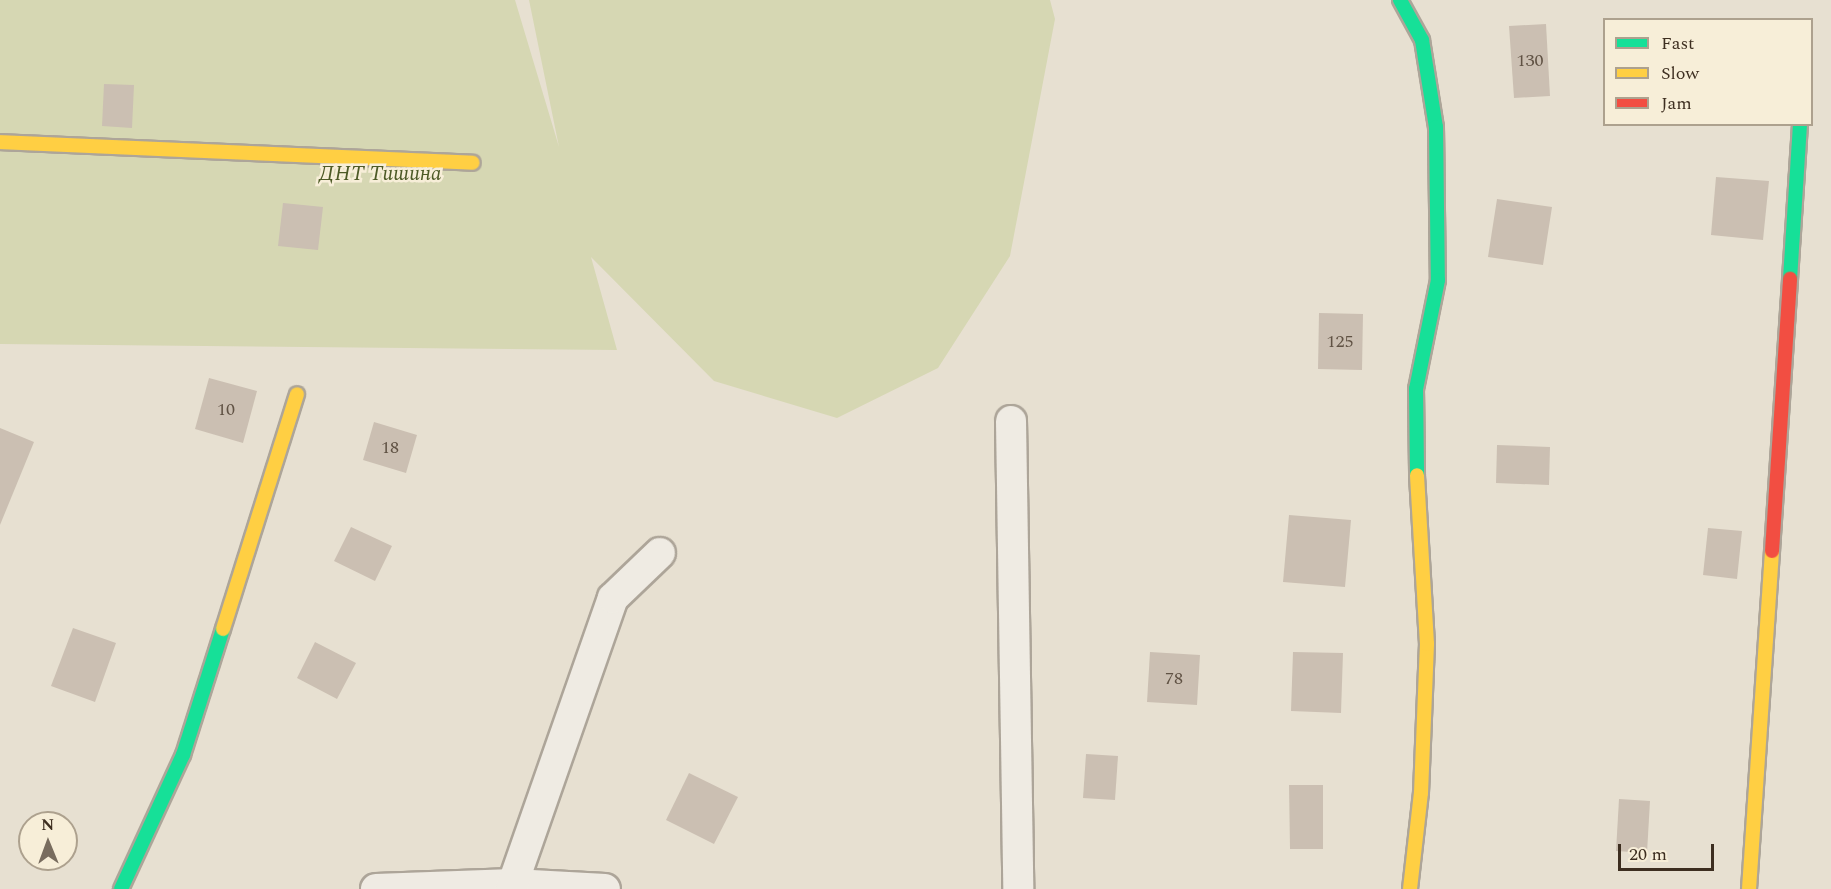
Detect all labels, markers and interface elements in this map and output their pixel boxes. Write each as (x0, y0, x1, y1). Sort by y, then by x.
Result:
legend (1603, 18, 1813, 126)
text: Fast (1661, 30, 1694, 57)
house number: 130 (1517, 50, 1543, 72)
text: Slow (1661, 60, 1699, 87)
text: Jam (1661, 90, 1692, 117)
park label: ДНТ Тишина (319, 161, 441, 187)
house number: 125 (1327, 331, 1353, 353)
house number: 10 (217, 399, 235, 421)
house number: 18 (381, 437, 399, 459)
house number: 78 (1165, 668, 1183, 690)
north arrow (18, 811, 78, 871)
text: N (41, 813, 54, 837)
scale bar (1621, 832, 1717, 870)
text: 20 m (1629, 841, 1667, 868)

